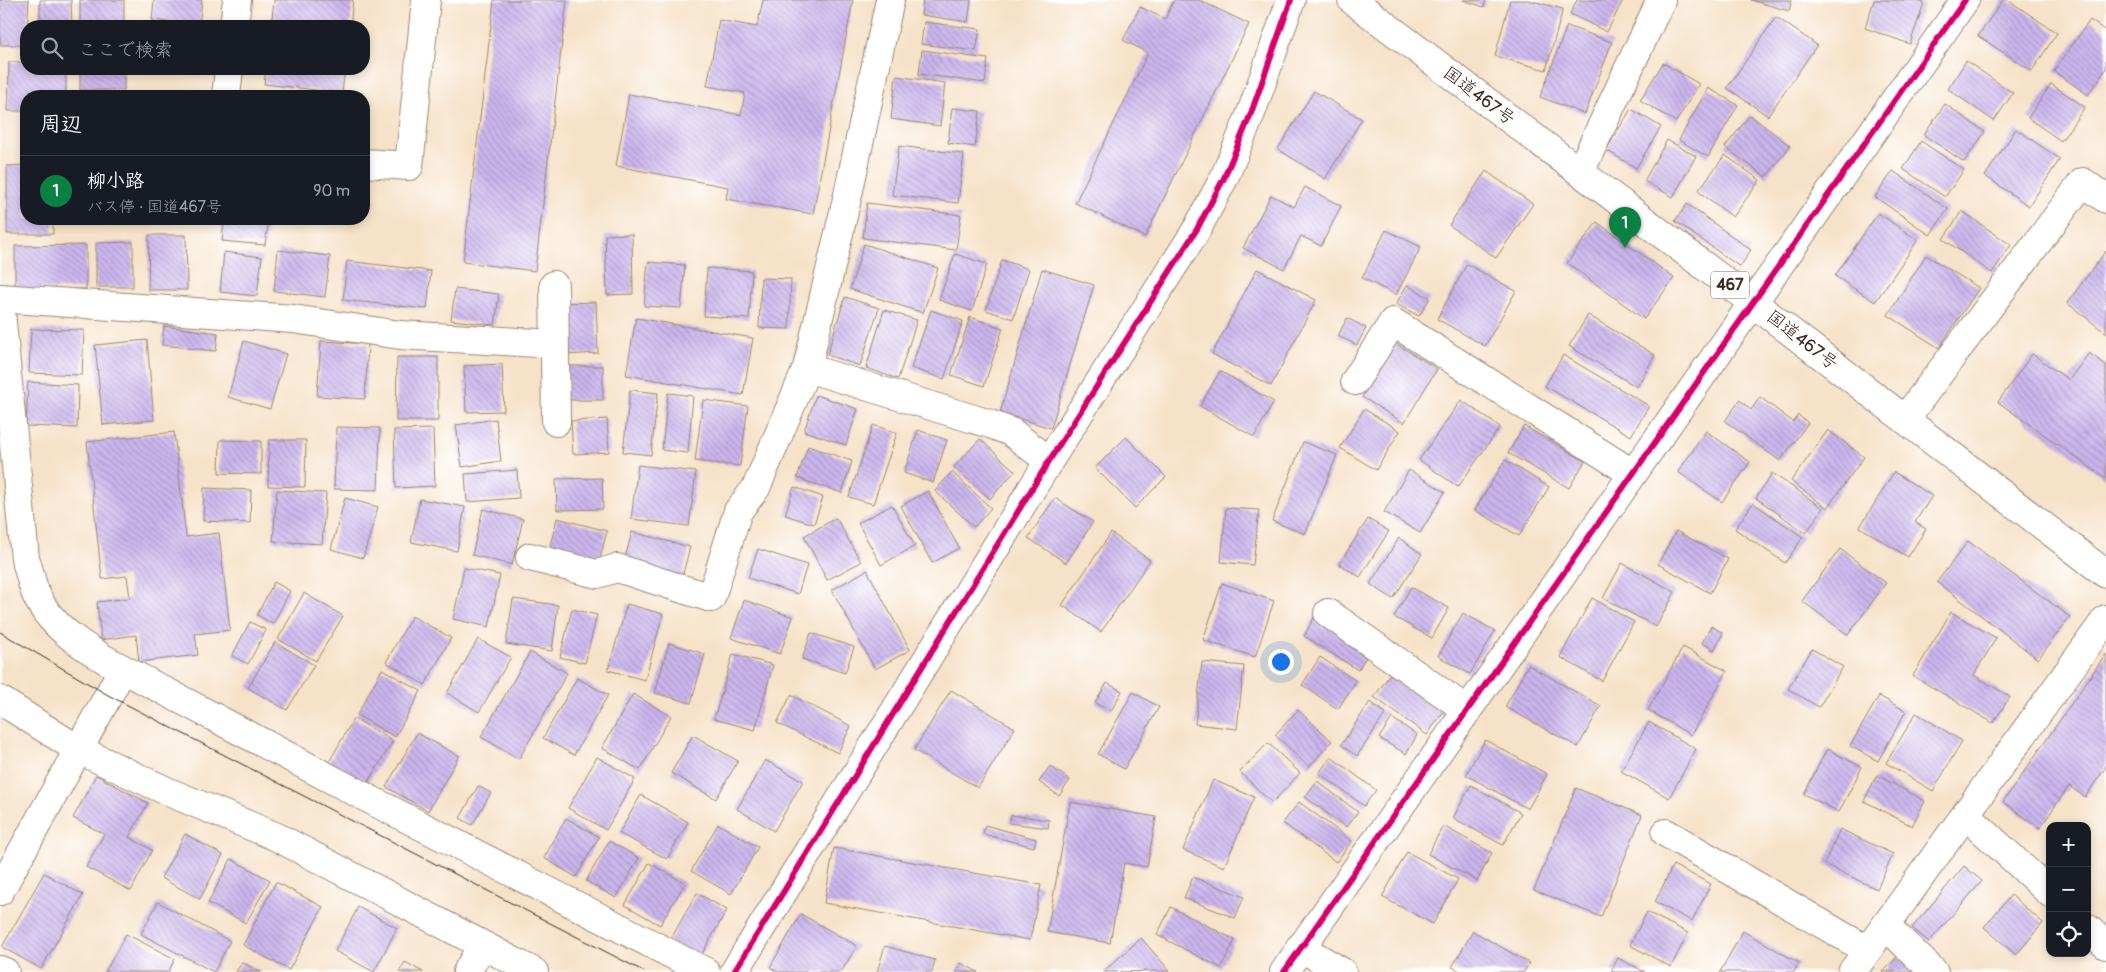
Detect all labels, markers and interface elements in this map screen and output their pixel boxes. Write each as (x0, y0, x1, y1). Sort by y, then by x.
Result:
search box (20, 20, 370, 75)
icon: search (38, 34, 66, 62)
text: ここで検索 (78, 38, 173, 62)
street label: 国道467号 (1438, 61, 1520, 131)
text: 周辺 (40, 111, 82, 138)
text: 柳小路 (87, 169, 144, 193)
text: 1 (53, 181, 59, 201)
text: 90 m (313, 181, 350, 201)
text: バス停 · 国道467号 (87, 197, 222, 217)
pin: 1 (1609, 207, 1641, 248)
road number: 467 (1711, 272, 1749, 298)
street label: 国道467号 (1762, 305, 1842, 375)
your location (1268, 649, 1294, 675)
map controls (2046, 822, 2091, 957)
button: + (2046, 822, 2091, 867)
button: − (2046, 867, 2091, 912)
button: locate (2046, 912, 2091, 957)

